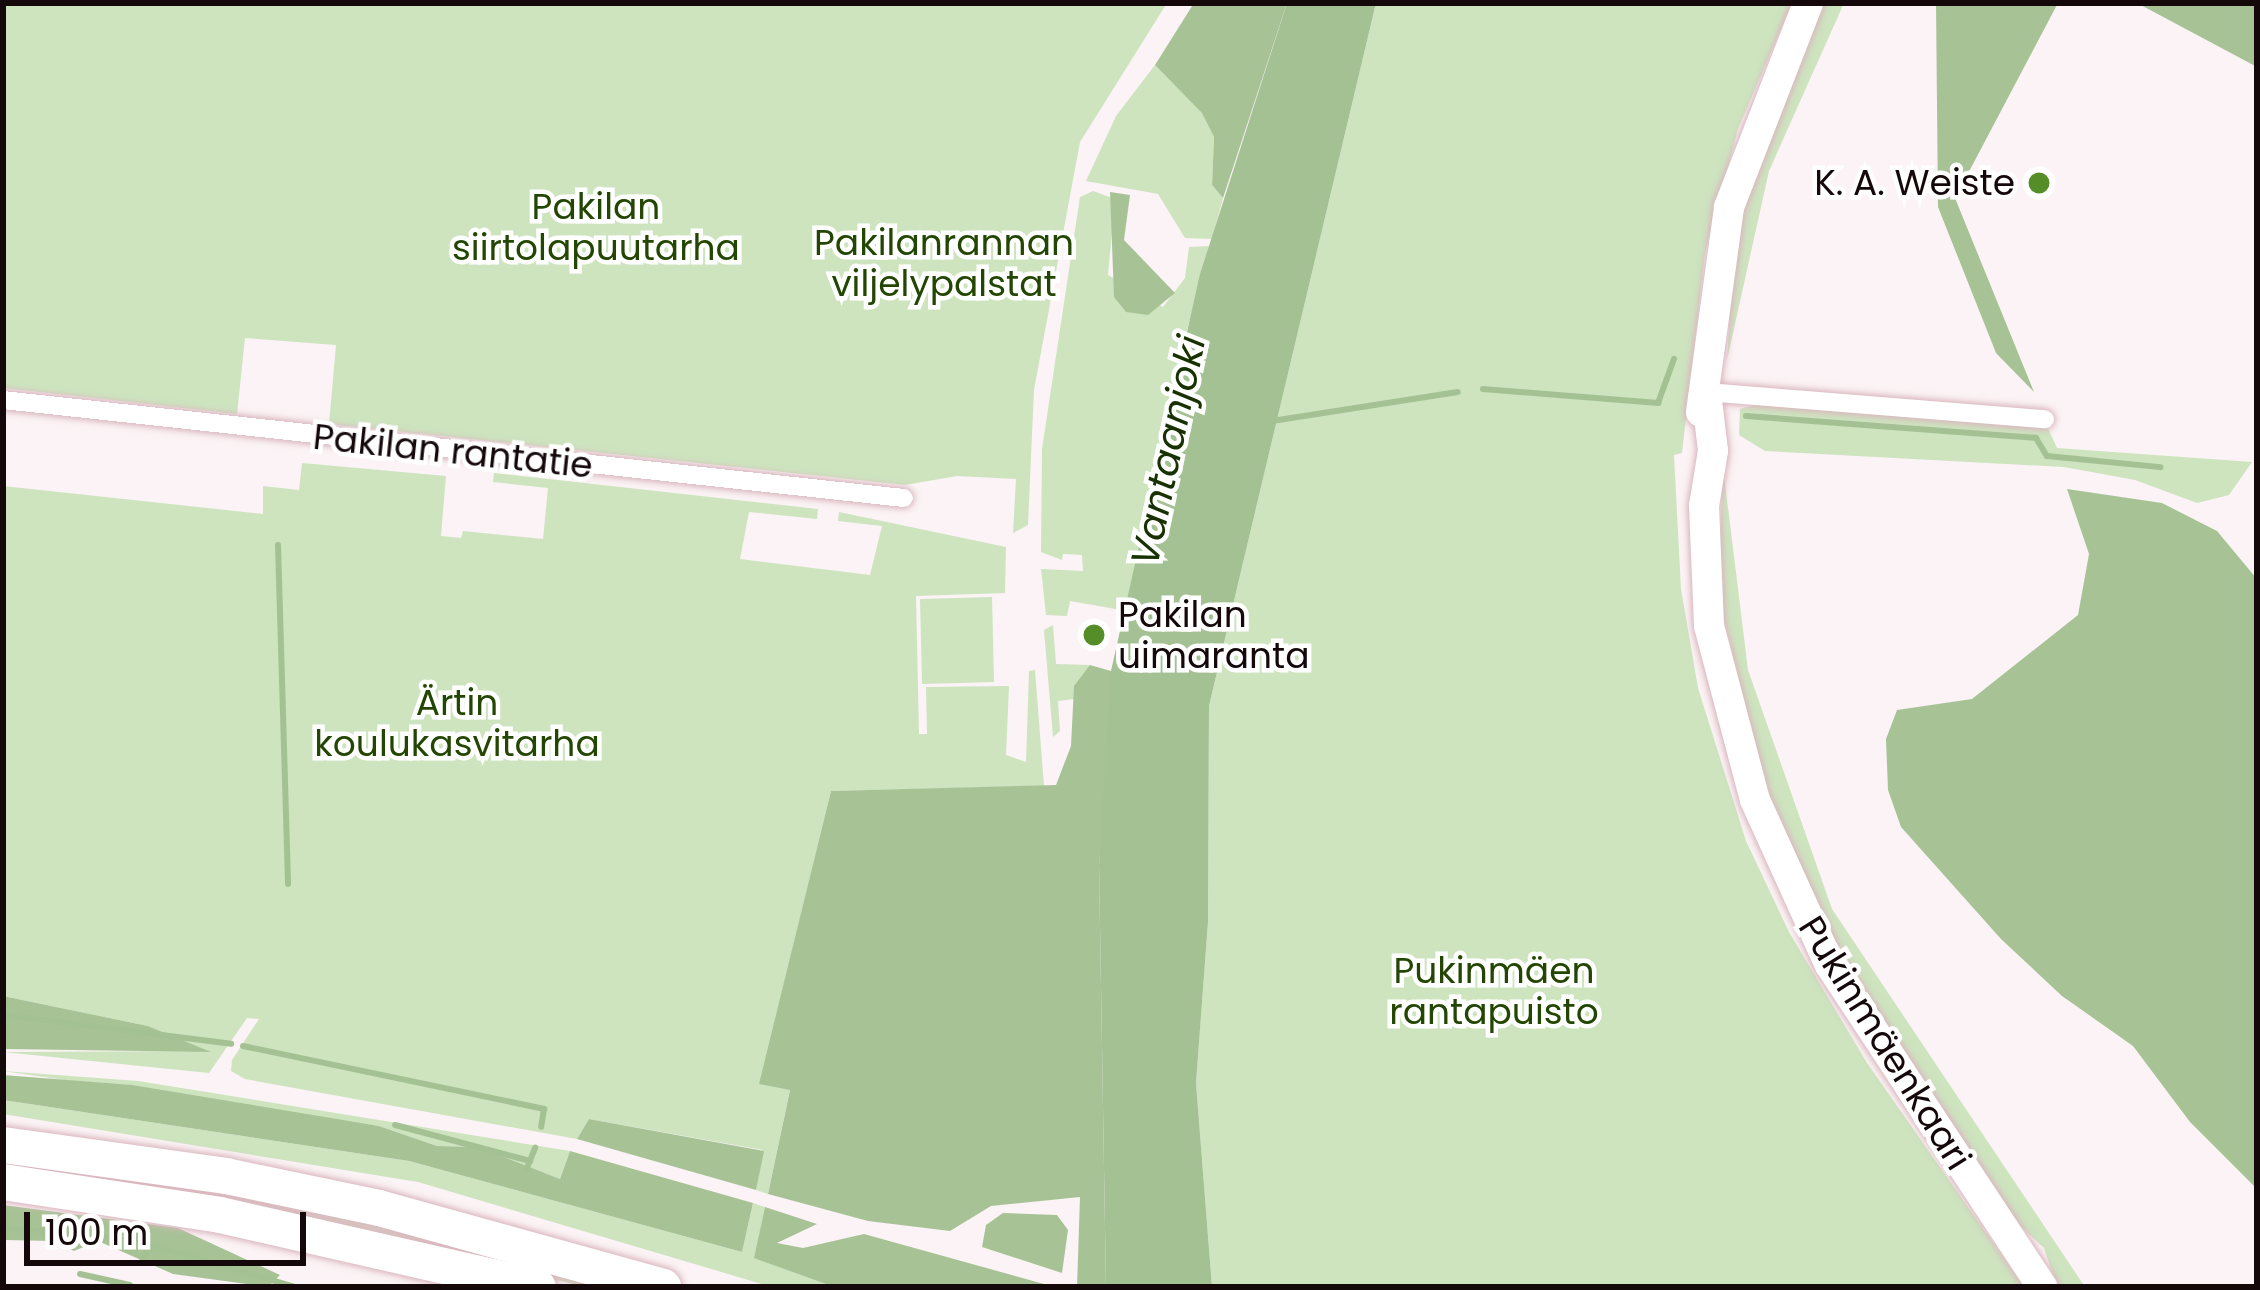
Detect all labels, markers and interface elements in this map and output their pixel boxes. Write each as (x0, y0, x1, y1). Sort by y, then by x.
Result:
place label: K. A. Weiste (1814, 161, 2015, 205)
marker: K. A. Weiste (2026, 170, 2052, 196)
park label: Pakilan siirtolapuutarha (452, 184, 740, 269)
park label: Pakilanrannan viljelypalstat (814, 220, 1074, 305)
water label: Vantaanjoki (1122, 332, 1216, 570)
street label: Pakilan rantatie (311, 415, 595, 487)
place label: Pakilan uimaranta (1118, 592, 1310, 677)
marker: Pakilan uimaranta (1081, 622, 1107, 648)
park label: Ärtin koulukasvitarha (314, 680, 600, 765)
street label: Pukinmäenkaari (1790, 908, 1980, 1178)
park label: Pukinmäen rantapuisto (1389, 948, 1599, 1033)
scale bar (30, 1188, 312, 1262)
text: 100 m (45, 1207, 148, 1258)

